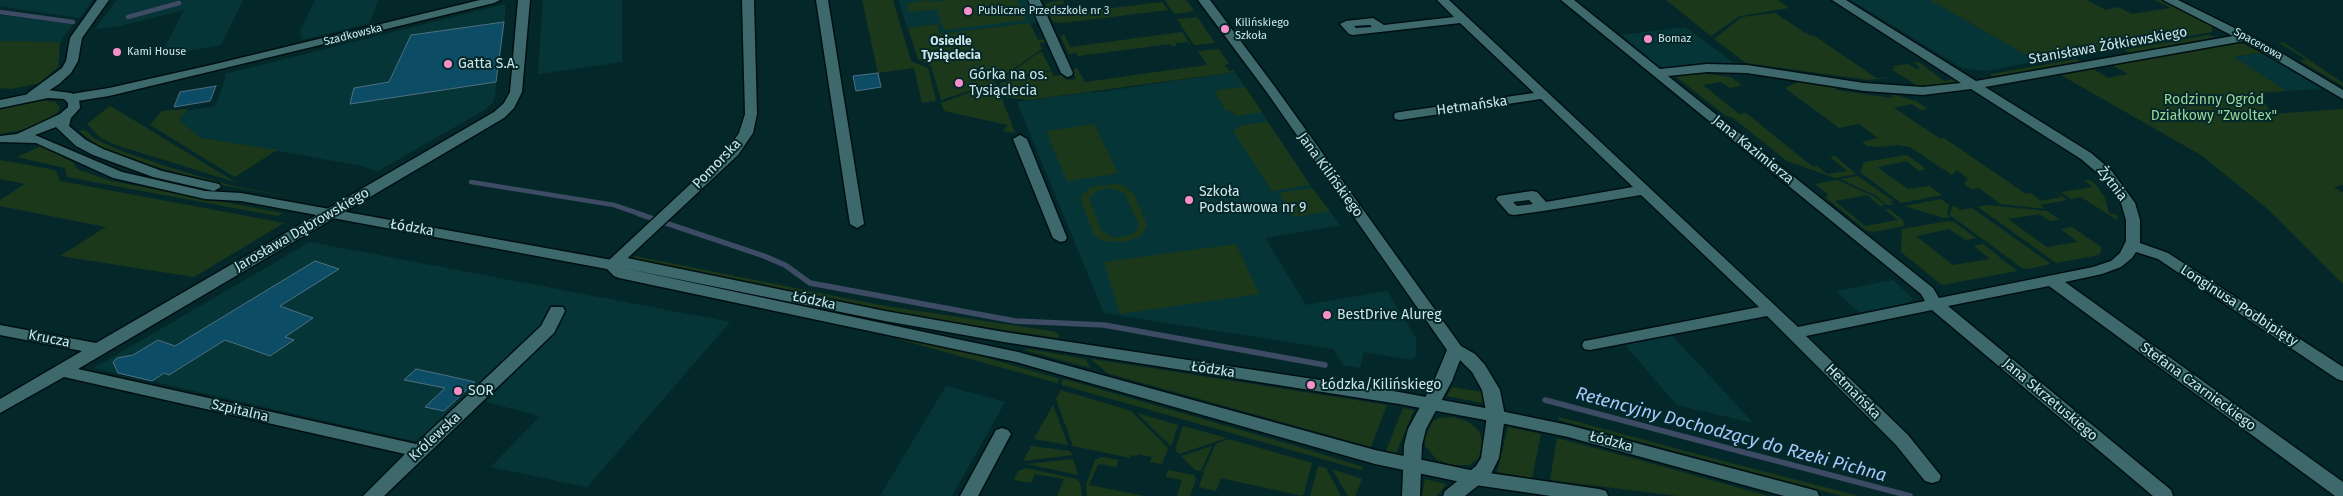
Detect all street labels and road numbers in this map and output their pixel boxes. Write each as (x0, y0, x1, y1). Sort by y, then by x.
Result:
street label: Szadkowska (323, 21, 383, 49)
street label: Stanisława Żółkiewskiego (2027, 24, 2189, 68)
street label: Spacerowa (2231, 25, 2285, 63)
street label: Hetmańska (1436, 93, 1508, 119)
street label: Jana Kazimierza (1709, 112, 1797, 188)
street label: Jana Kilińskiego (1294, 129, 1366, 221)
street label: Pomorska (689, 136, 745, 192)
street label: Żytnia (2093, 164, 2131, 204)
street label: Jarosława Dąbrowskiego (232, 184, 372, 276)
street label: Łódzka (389, 216, 435, 240)
street label: Longinusa Podbipięty (2177, 262, 2301, 350)
street label: Łódzka (791, 288, 837, 314)
street label: Krucza (27, 327, 71, 351)
street label: Stefana Czarnieckiego (2137, 339, 2259, 435)
street label: Jana Skrzetuskiego (1999, 355, 2101, 445)
street label: Łódzka (1190, 358, 1236, 382)
street label: Hetmańska (1822, 361, 1884, 423)
street label: Szpitalna (210, 396, 270, 426)
street label: Królewska (406, 409, 464, 465)
street label: Łódzka (1588, 428, 1634, 456)

